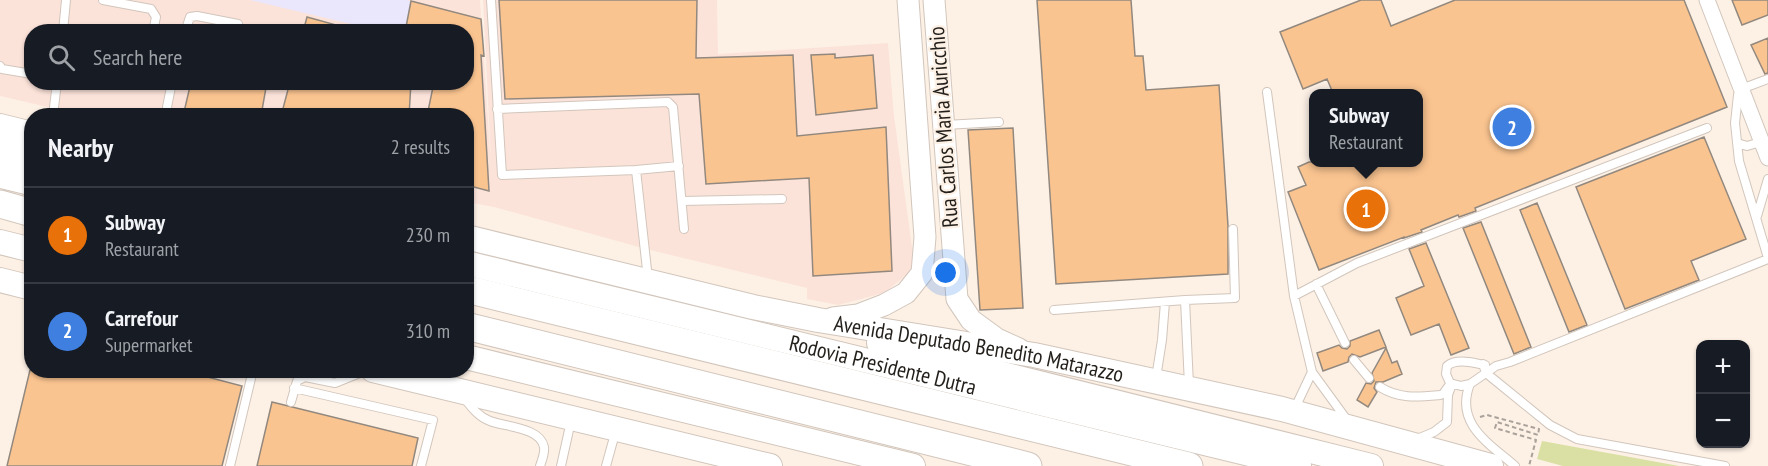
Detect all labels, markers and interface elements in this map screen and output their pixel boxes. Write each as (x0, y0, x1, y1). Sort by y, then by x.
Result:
search box (24, 24, 474, 90)
street label: Rua Carlos Maria Auricchio (922, 26, 964, 228)
icon: search (45, 41, 78, 74)
text: Search here (93, 43, 182, 71)
popup (1309, 89, 1423, 167)
text: Subway (1329, 101, 1389, 129)
pin: 2 (1492, 104, 1532, 150)
text: Restaurant (1329, 129, 1403, 155)
text: Nearby (48, 131, 113, 164)
text: 2 results (391, 134, 450, 160)
pin: 1 (1346, 186, 1386, 232)
text: Subway (105, 208, 165, 236)
text: 1 (63, 222, 72, 248)
text: 230 m (406, 222, 450, 248)
text: Restaurant (105, 236, 179, 262)
your location (931, 258, 960, 287)
text: Carrefour (105, 304, 178, 332)
street label: Avenida Deputado Benedito Matarazzo (832, 309, 1126, 388)
text: 2 (63, 318, 72, 344)
text: 310 m (406, 318, 450, 344)
street label: Rodovia Presidente Dutra (786, 328, 979, 401)
text: Supermarket (105, 332, 193, 358)
map controls (1696, 340, 1750, 448)
button: + (1696, 340, 1750, 394)
button: − (1696, 394, 1750, 448)

